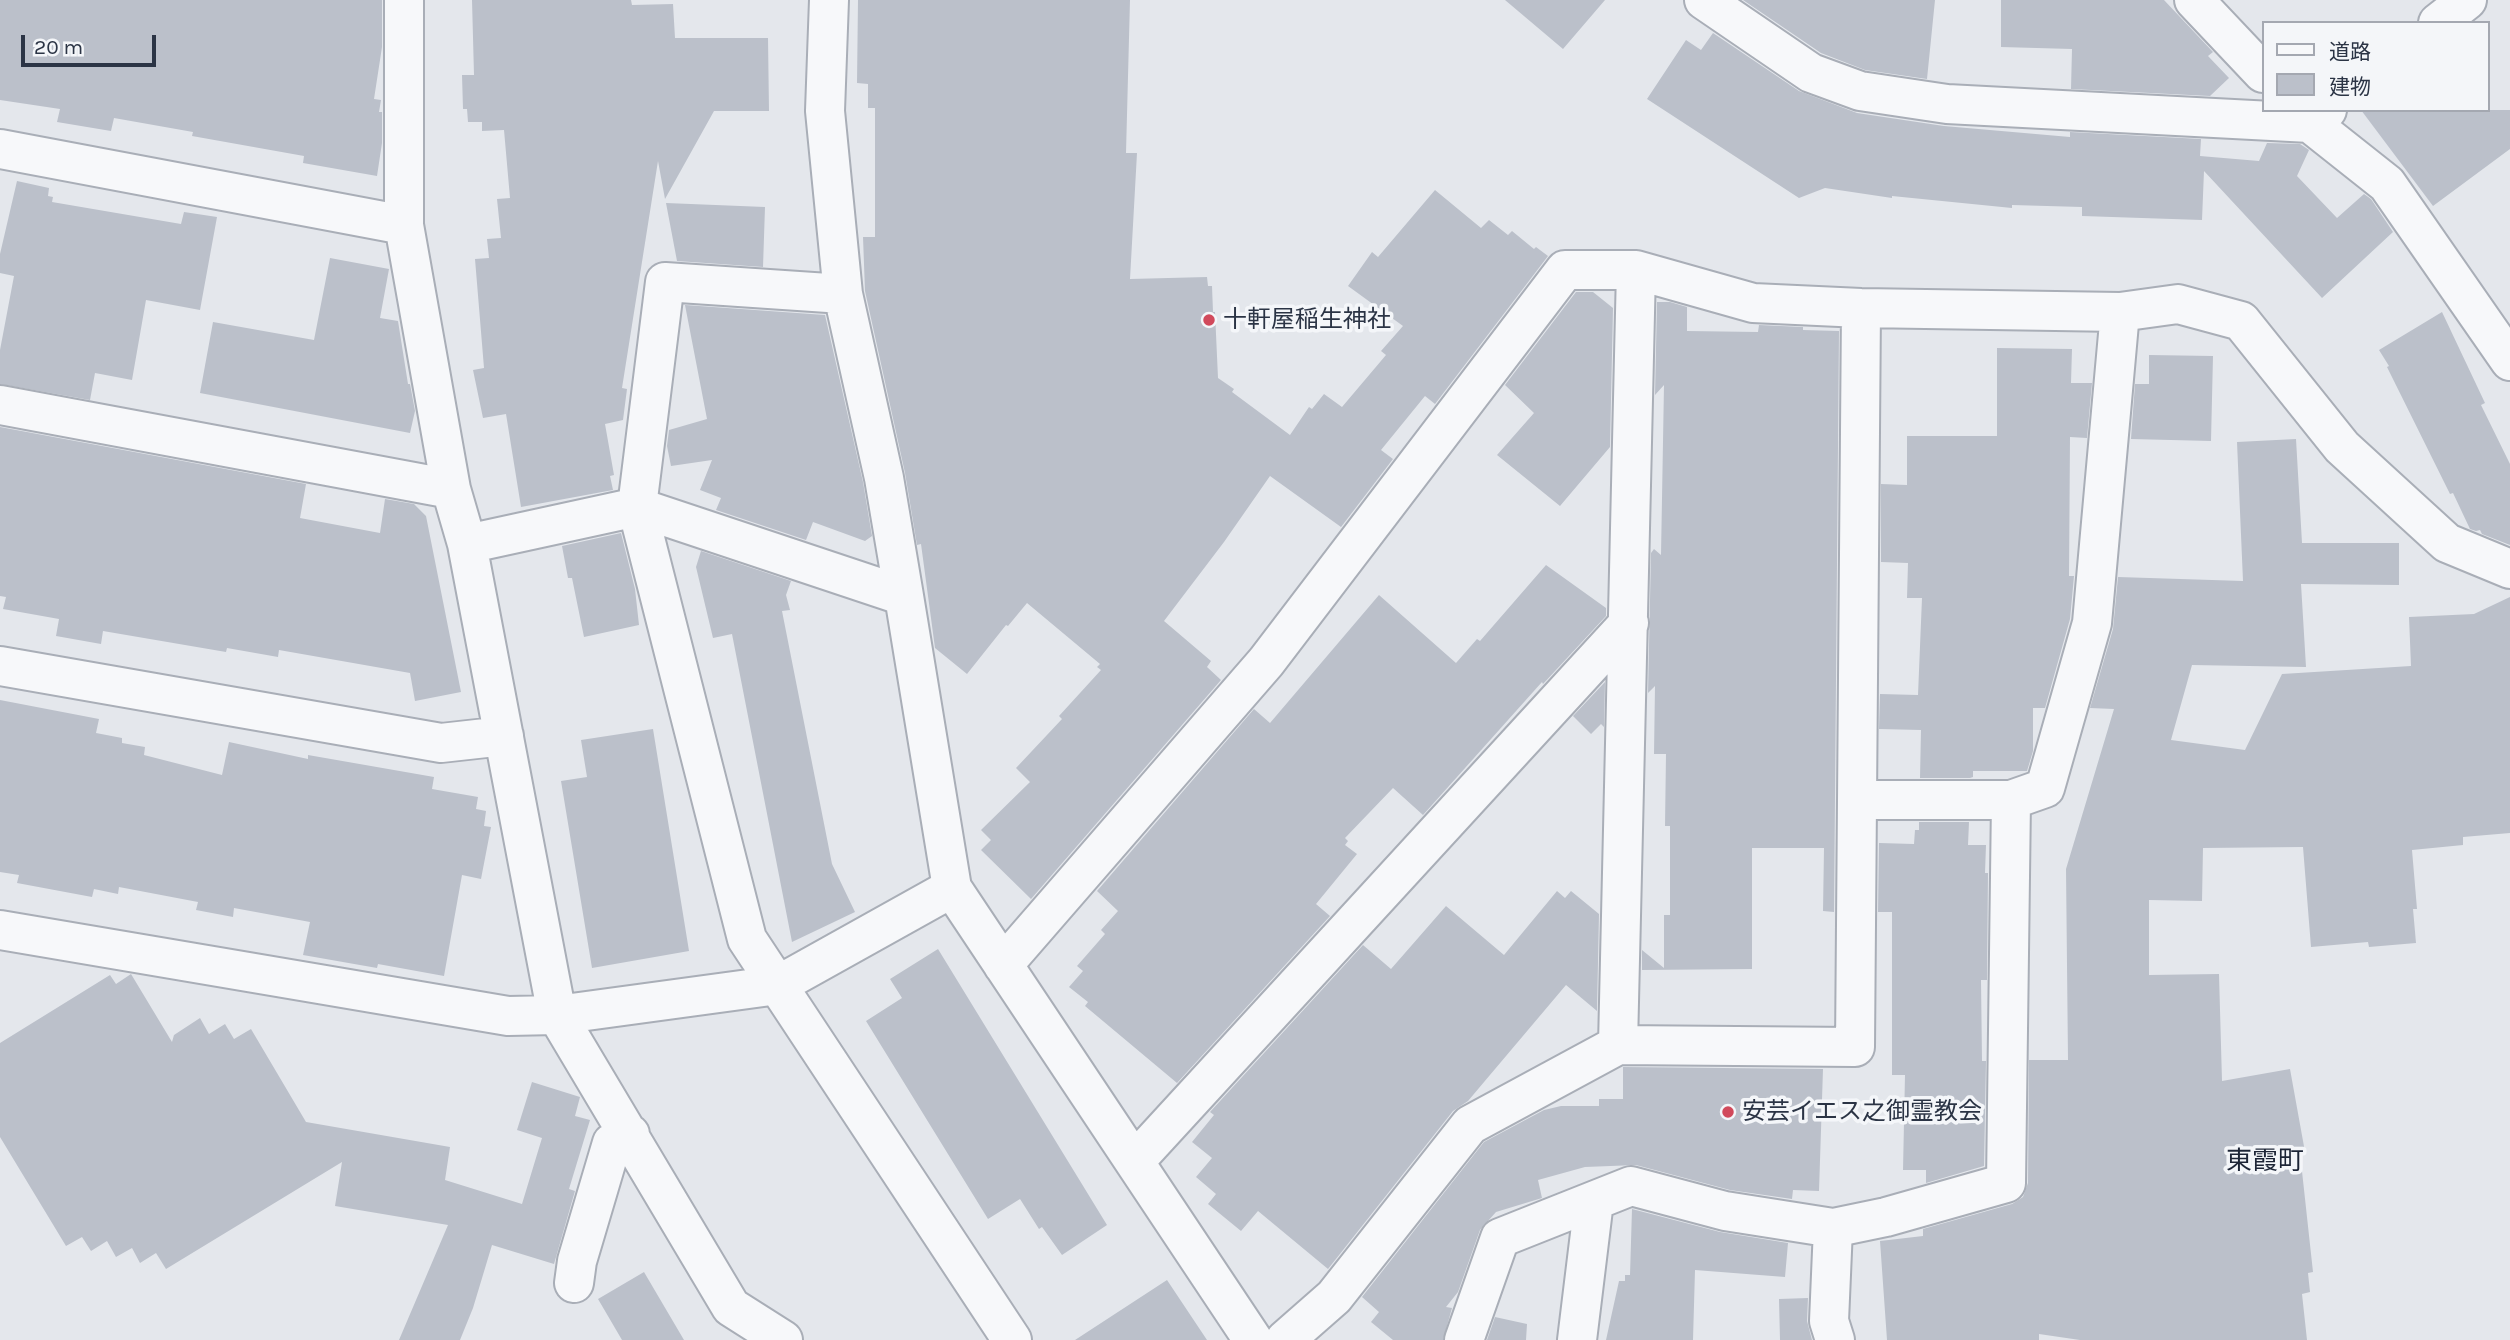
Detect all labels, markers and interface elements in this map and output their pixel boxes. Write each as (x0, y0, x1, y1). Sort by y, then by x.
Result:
scale bar (24, 21, 159, 65)
legend (2262, 21, 2489, 112)
text: 20 m (34, 35, 83, 59)
text: 道路 (2329, 40, 2371, 64)
text: 建物 (2329, 75, 2371, 99)
place label: 十軒屋稲生神社 (1223, 306, 1391, 334)
marker: 十軒屋稲生神社 (1201, 312, 1217, 328)
place label: 安芸イエス之御霊教会 (1742, 1098, 1982, 1126)
marker: 安芸イエス之御霊教会 (1720, 1104, 1736, 1120)
district label: 東霞町 (2226, 1146, 2304, 1178)

